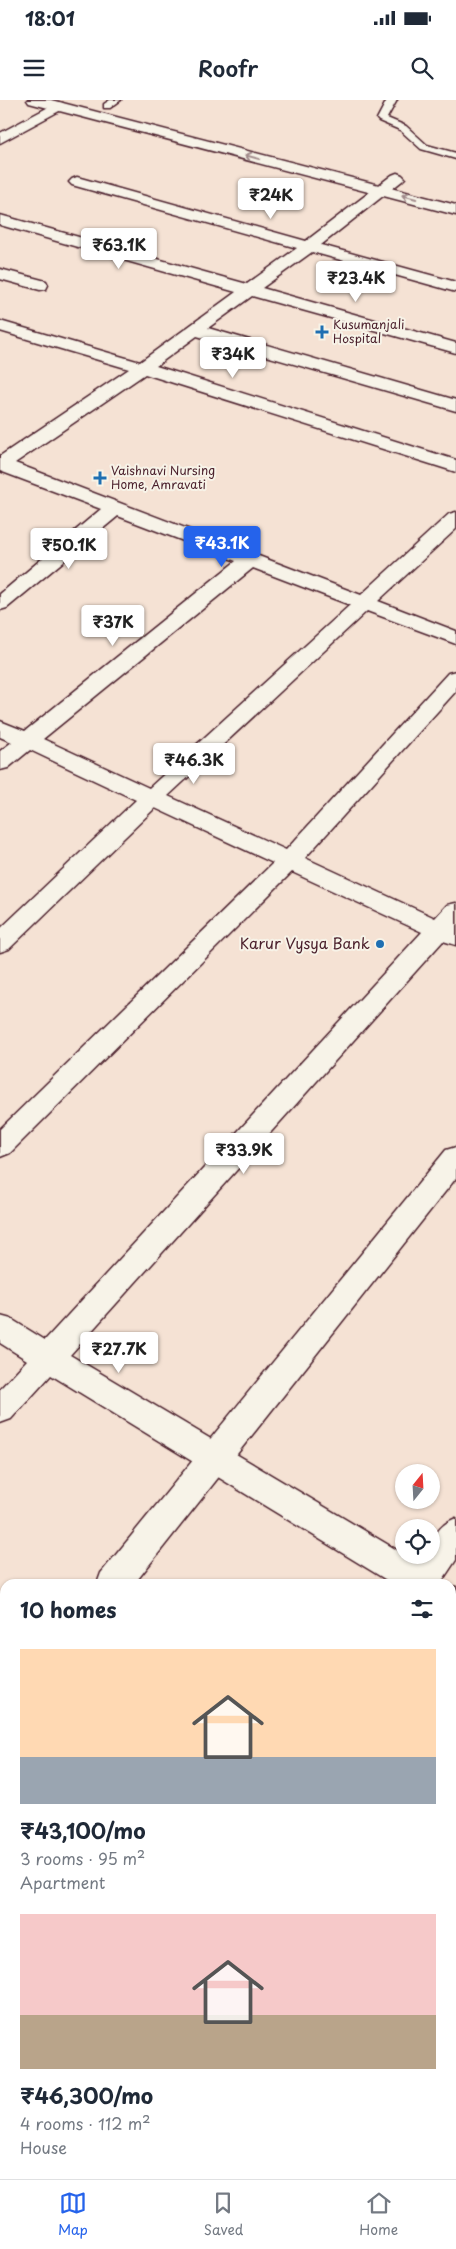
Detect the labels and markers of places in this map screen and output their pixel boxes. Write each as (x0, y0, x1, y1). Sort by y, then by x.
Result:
pin: ₹24K (241, 178, 301, 220)
pin: ₹63.1K (78, 228, 160, 270)
pin: ₹23.4K (315, 260, 397, 303)
place label: Kusumanjali Hospital (333, 315, 404, 347)
marker: Kusumanjali Hospital (315, 325, 329, 339)
pin: ₹34K (203, 336, 263, 379)
place label: Vaishnavi Nursing Home, Amravati (111, 461, 215, 493)
marker: Vaishnavi Nursing Home, Amravati (93, 471, 107, 485)
pin: ₹43.1K (181, 526, 263, 568)
pin: ₹50.1K (28, 528, 110, 570)
pin: ₹37K (83, 604, 143, 647)
pin: ₹46.3K (153, 742, 235, 785)
place label: Karur Vysya Bank (240, 931, 370, 954)
marker: Karur Vysya Bank (374, 938, 386, 950)
pin: ₹33.9K (203, 1132, 285, 1175)
pin: ₹27.7K (78, 1332, 160, 1374)

